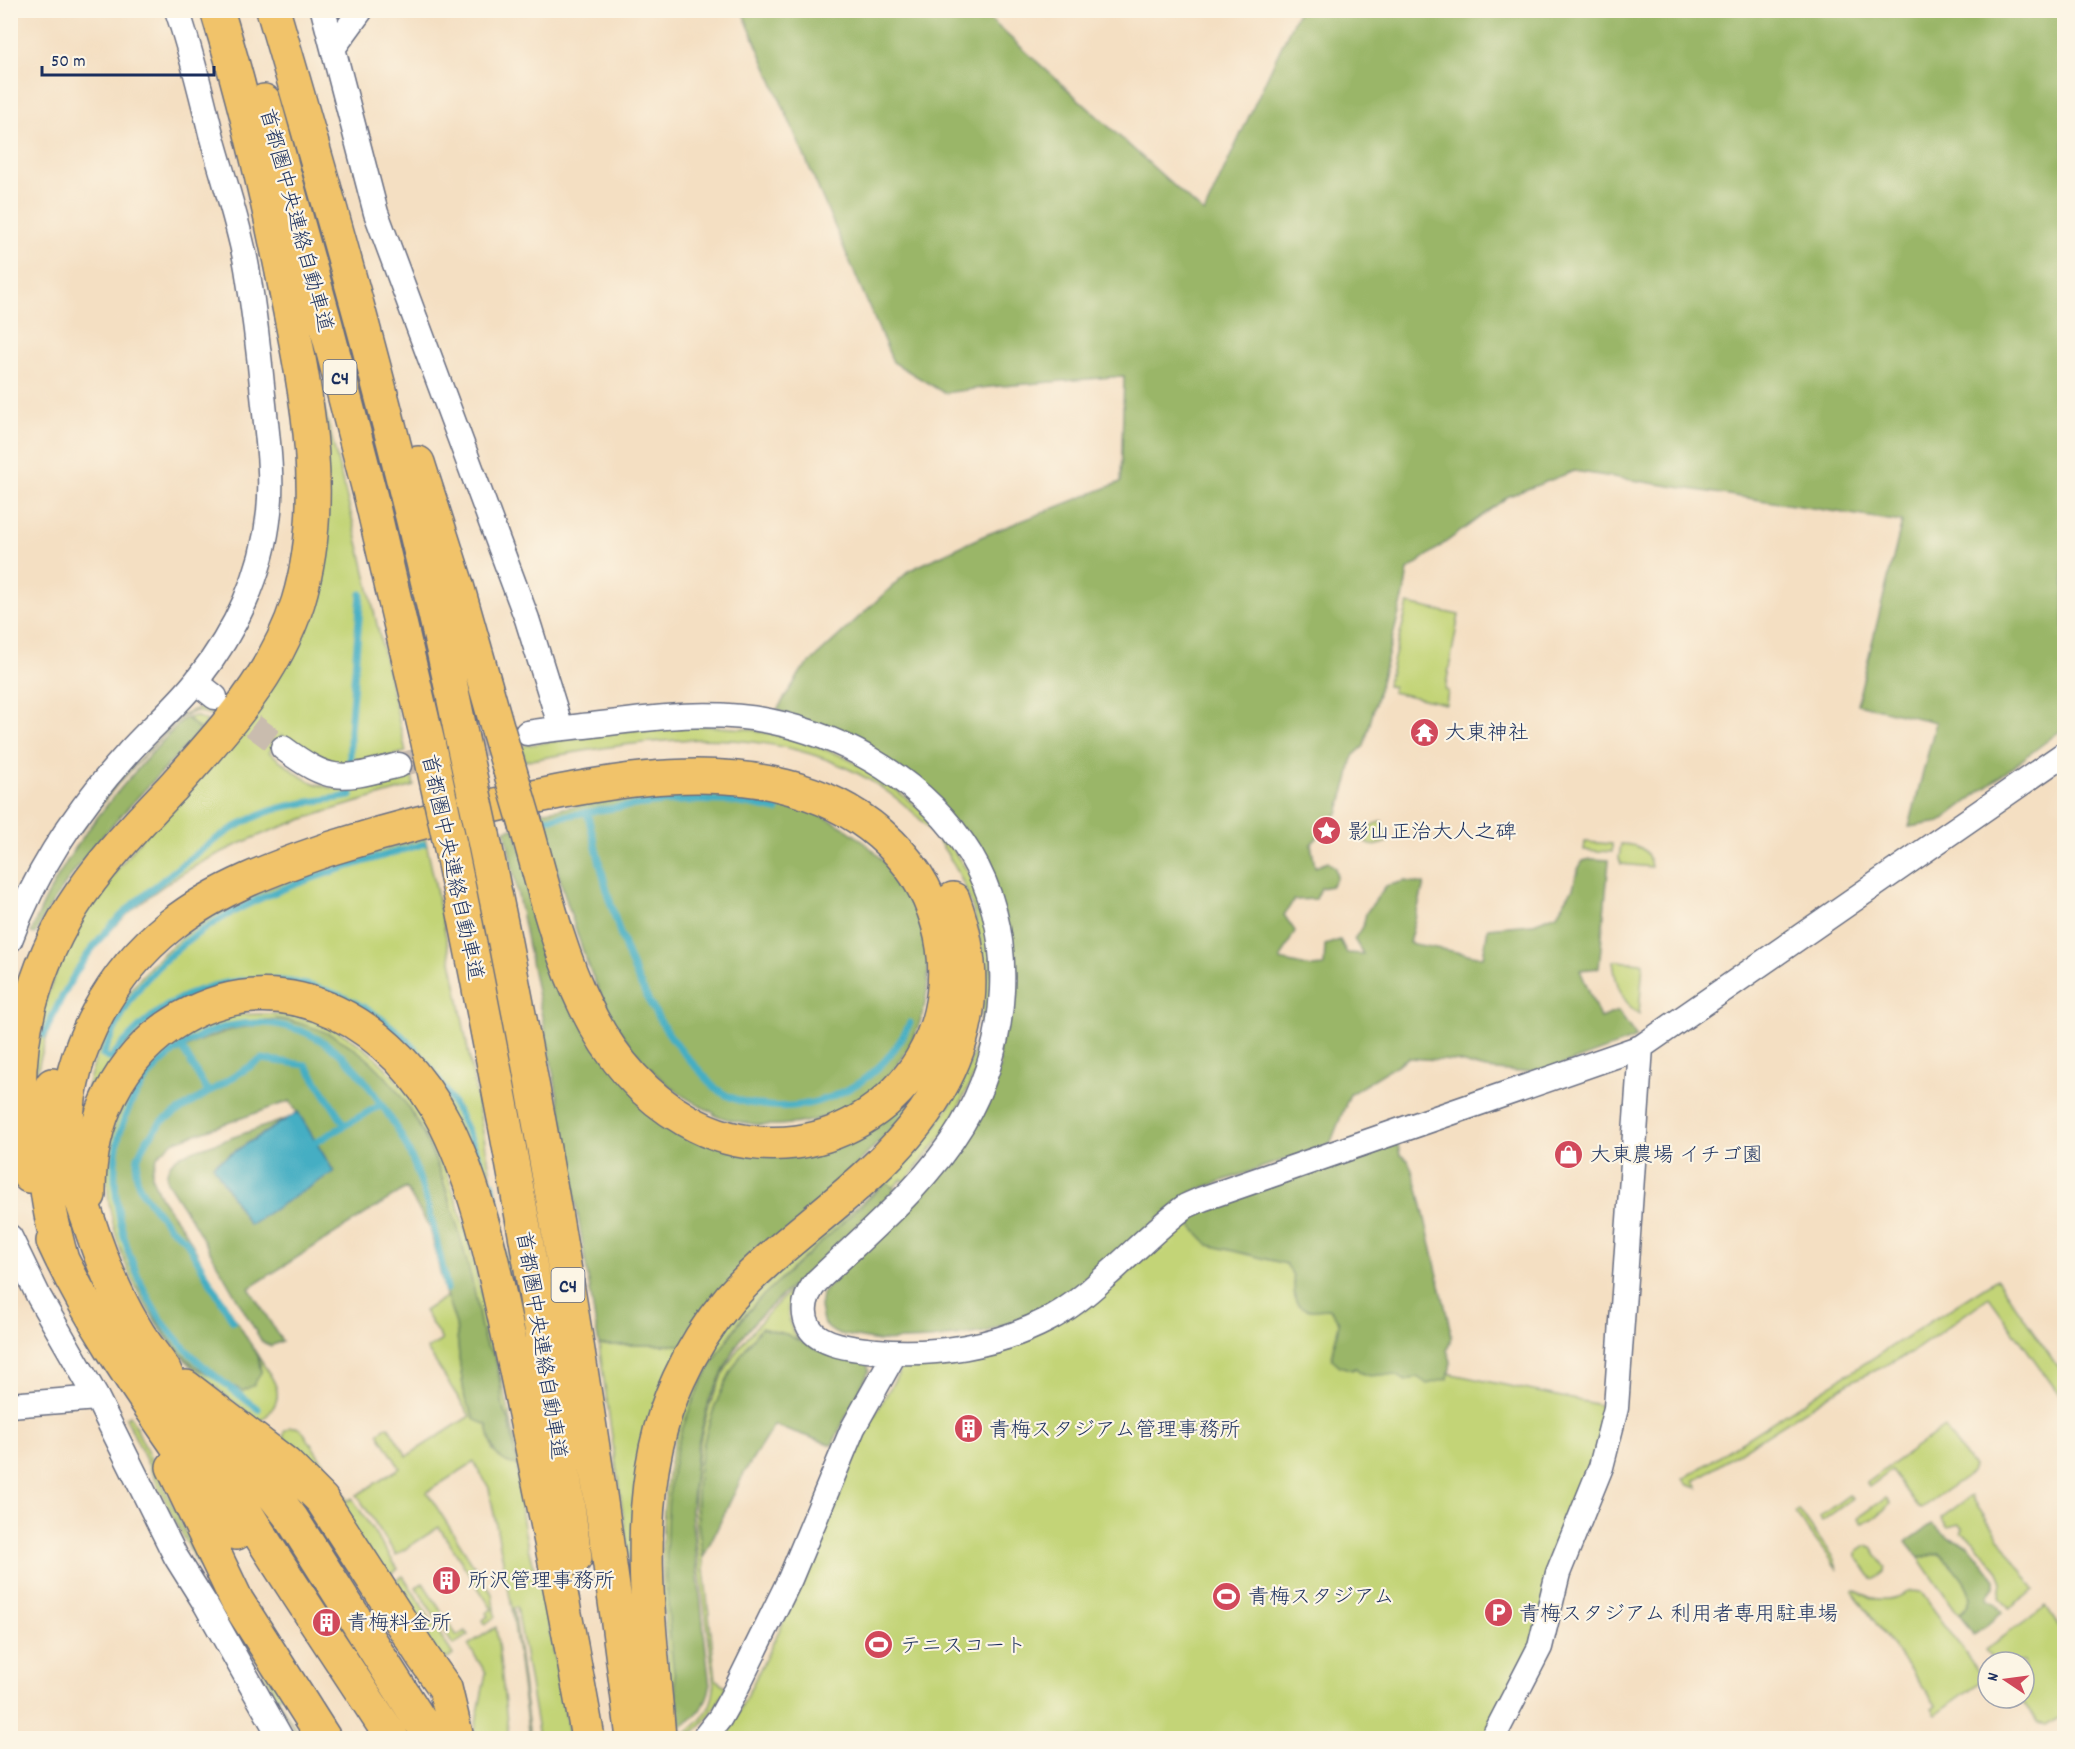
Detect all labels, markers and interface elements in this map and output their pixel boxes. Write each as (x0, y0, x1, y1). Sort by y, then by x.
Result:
scale bar (42, 39, 214, 77)
text: 50 m (51, 50, 86, 75)
street label: 首都圏中央連絡自動車道 (250, 105, 338, 336)
road number: C4 (324, 360, 356, 394)
temple icon: 大東神社 (1408, 716, 1440, 748)
place label: 大東神社 (1445, 720, 1529, 750)
street label: 首都圏中央連絡自動車道 (411, 752, 489, 984)
place icon: 影山正治大人之碑 (1311, 815, 1343, 847)
place label: 影山正治大人之碑 (1348, 819, 1516, 849)
shop icon: 大東農場 イチゴ園 (1553, 1138, 1585, 1170)
place label: 大東農場 イチゴ園 (1590, 1142, 1763, 1172)
street label: 首都圏中央連絡自動車道 (506, 1229, 572, 1462)
road number: C4 (552, 1268, 584, 1302)
building icon: 青梅スタジアム管理事務所 (952, 1413, 984, 1445)
place label: 青梅スタジアム管理事務所 (989, 1417, 1241, 1447)
building icon: 所沢管理事務所 (431, 1564, 463, 1596)
place label: 所沢管理事務所 (468, 1568, 615, 1598)
sports icon: 青梅スタジアム (1211, 1580, 1243, 1612)
place label: 青梅スタジアム (1248, 1584, 1395, 1614)
parking icon: 青梅スタジアム 利用者専用駐車場 (1482, 1597, 1514, 1629)
place label: 青梅スタジアム 利用者専用駐車場 (1519, 1601, 1838, 1631)
building icon: 青梅料金所 (310, 1606, 342, 1638)
place label: 青梅料金所 (347, 1610, 452, 1640)
sports icon: テニスコート (863, 1629, 895, 1661)
place label: テニスコート (900, 1633, 1026, 1663)
north arrow (1976, 1650, 2036, 1710)
text: N (1982, 1671, 2006, 1684)

